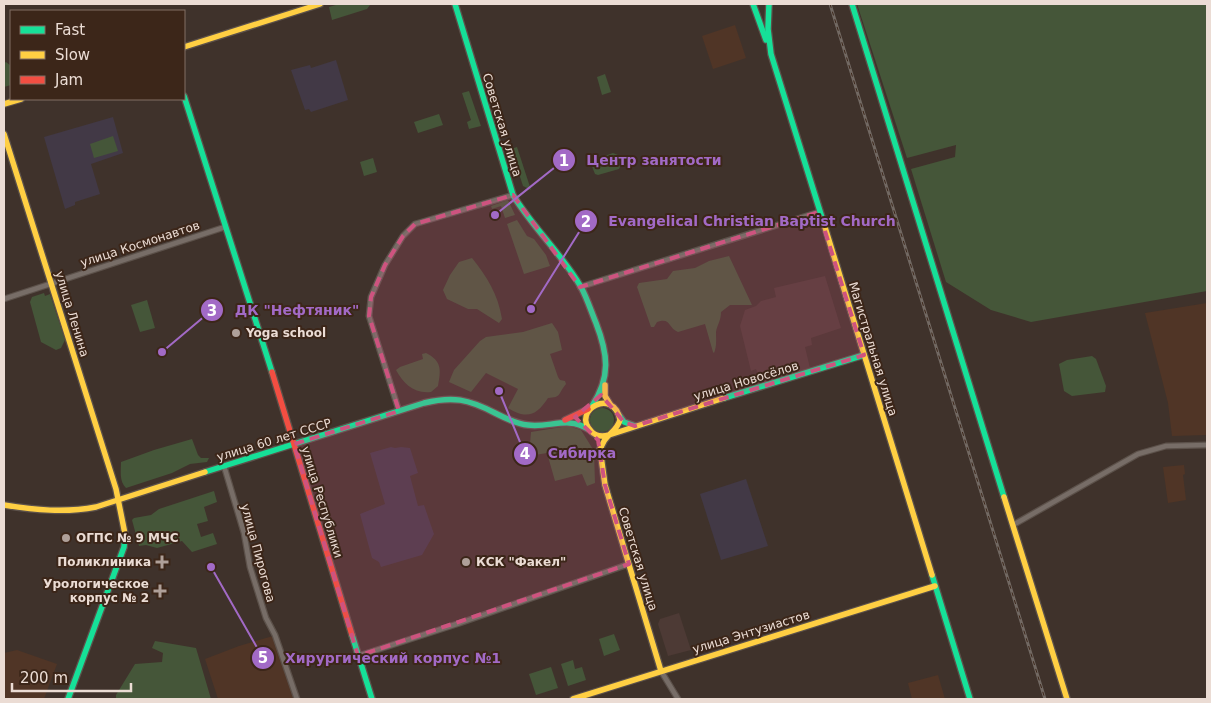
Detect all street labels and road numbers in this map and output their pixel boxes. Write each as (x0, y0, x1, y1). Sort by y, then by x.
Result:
street label: Советская улица (480, 72, 524, 178)
street label: улица Космонавтов (79, 218, 201, 270)
street label: улица Ленина (52, 269, 92, 359)
street label: Магистральная улица (846, 280, 900, 418)
street label: улица Новосёлов (692, 358, 800, 404)
street label: улица 60 лет СССР (215, 416, 333, 464)
street label: улица Республики (298, 444, 346, 560)
street label: улица Пирогова (238, 502, 278, 604)
street label: Советская улица (616, 506, 660, 612)
street label: улица Энтузиастов (691, 608, 811, 656)

